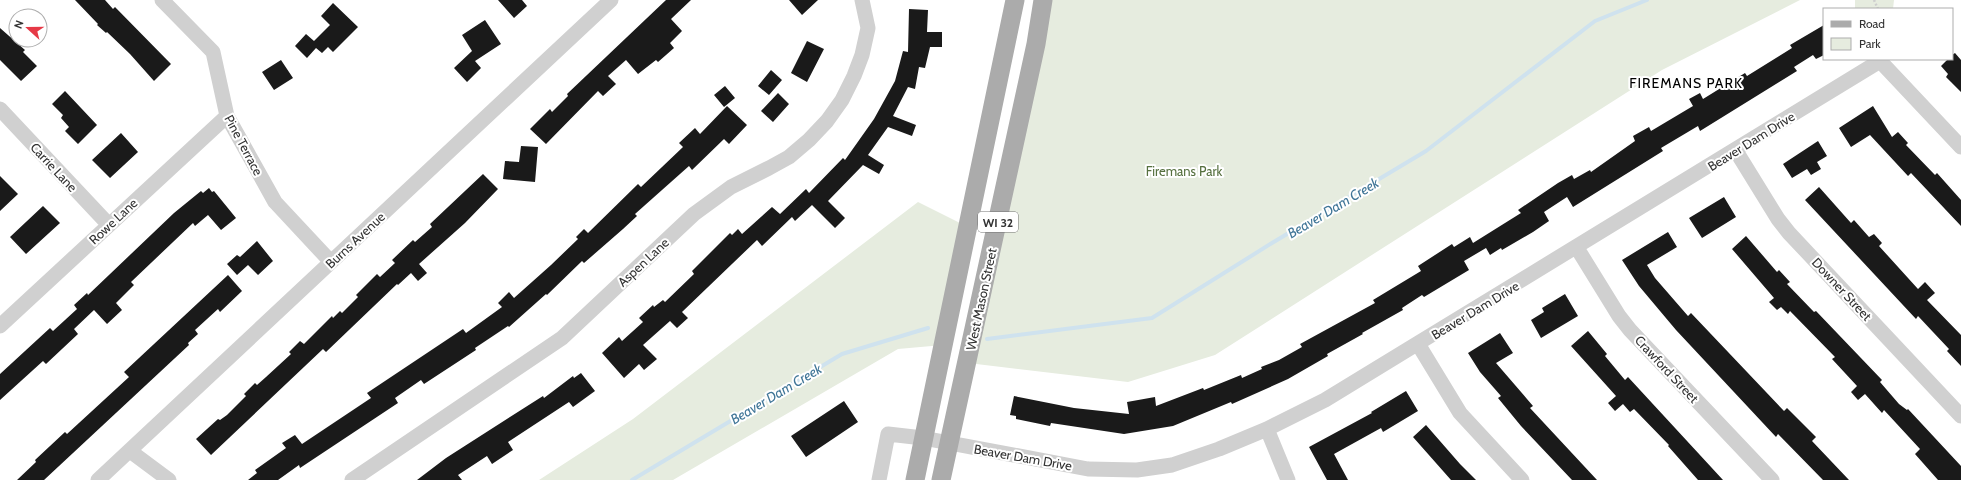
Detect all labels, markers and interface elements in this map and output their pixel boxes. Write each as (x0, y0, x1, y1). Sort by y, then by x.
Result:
north arrow (8, 8, 48, 48)
legend (1823, 8, 1953, 60)
text: Road (1859, 16, 1885, 31)
text: N (11, 18, 27, 31)
text: Park (1859, 36, 1881, 51)
district label: FIREMANS PARK (1629, 74, 1743, 92)
street label: Beaver Dam Drive (1705, 108, 1798, 174)
street label: Pine Terrace (221, 112, 267, 178)
street label: Carrie Lane (27, 139, 81, 195)
park label: Firemans Park (1146, 163, 1223, 179)
water label: Beaver Dam Creek (1284, 173, 1383, 242)
street label: Rowe Lane (85, 194, 141, 247)
street label: Burns Avenue (322, 208, 388, 272)
road number: WI 32 (978, 212, 1018, 232)
street label: Aspen Lane (614, 234, 672, 290)
street label: West Mason Street (962, 246, 1000, 352)
street label: Downer Street (1809, 254, 1876, 324)
street label: Beaver Dam Drive (1428, 277, 1522, 342)
street label: Crawford Street (1632, 332, 1703, 406)
water label: Beaver Dam Creek (727, 359, 826, 428)
street label: Beaver Dam Drive (973, 440, 1074, 474)

